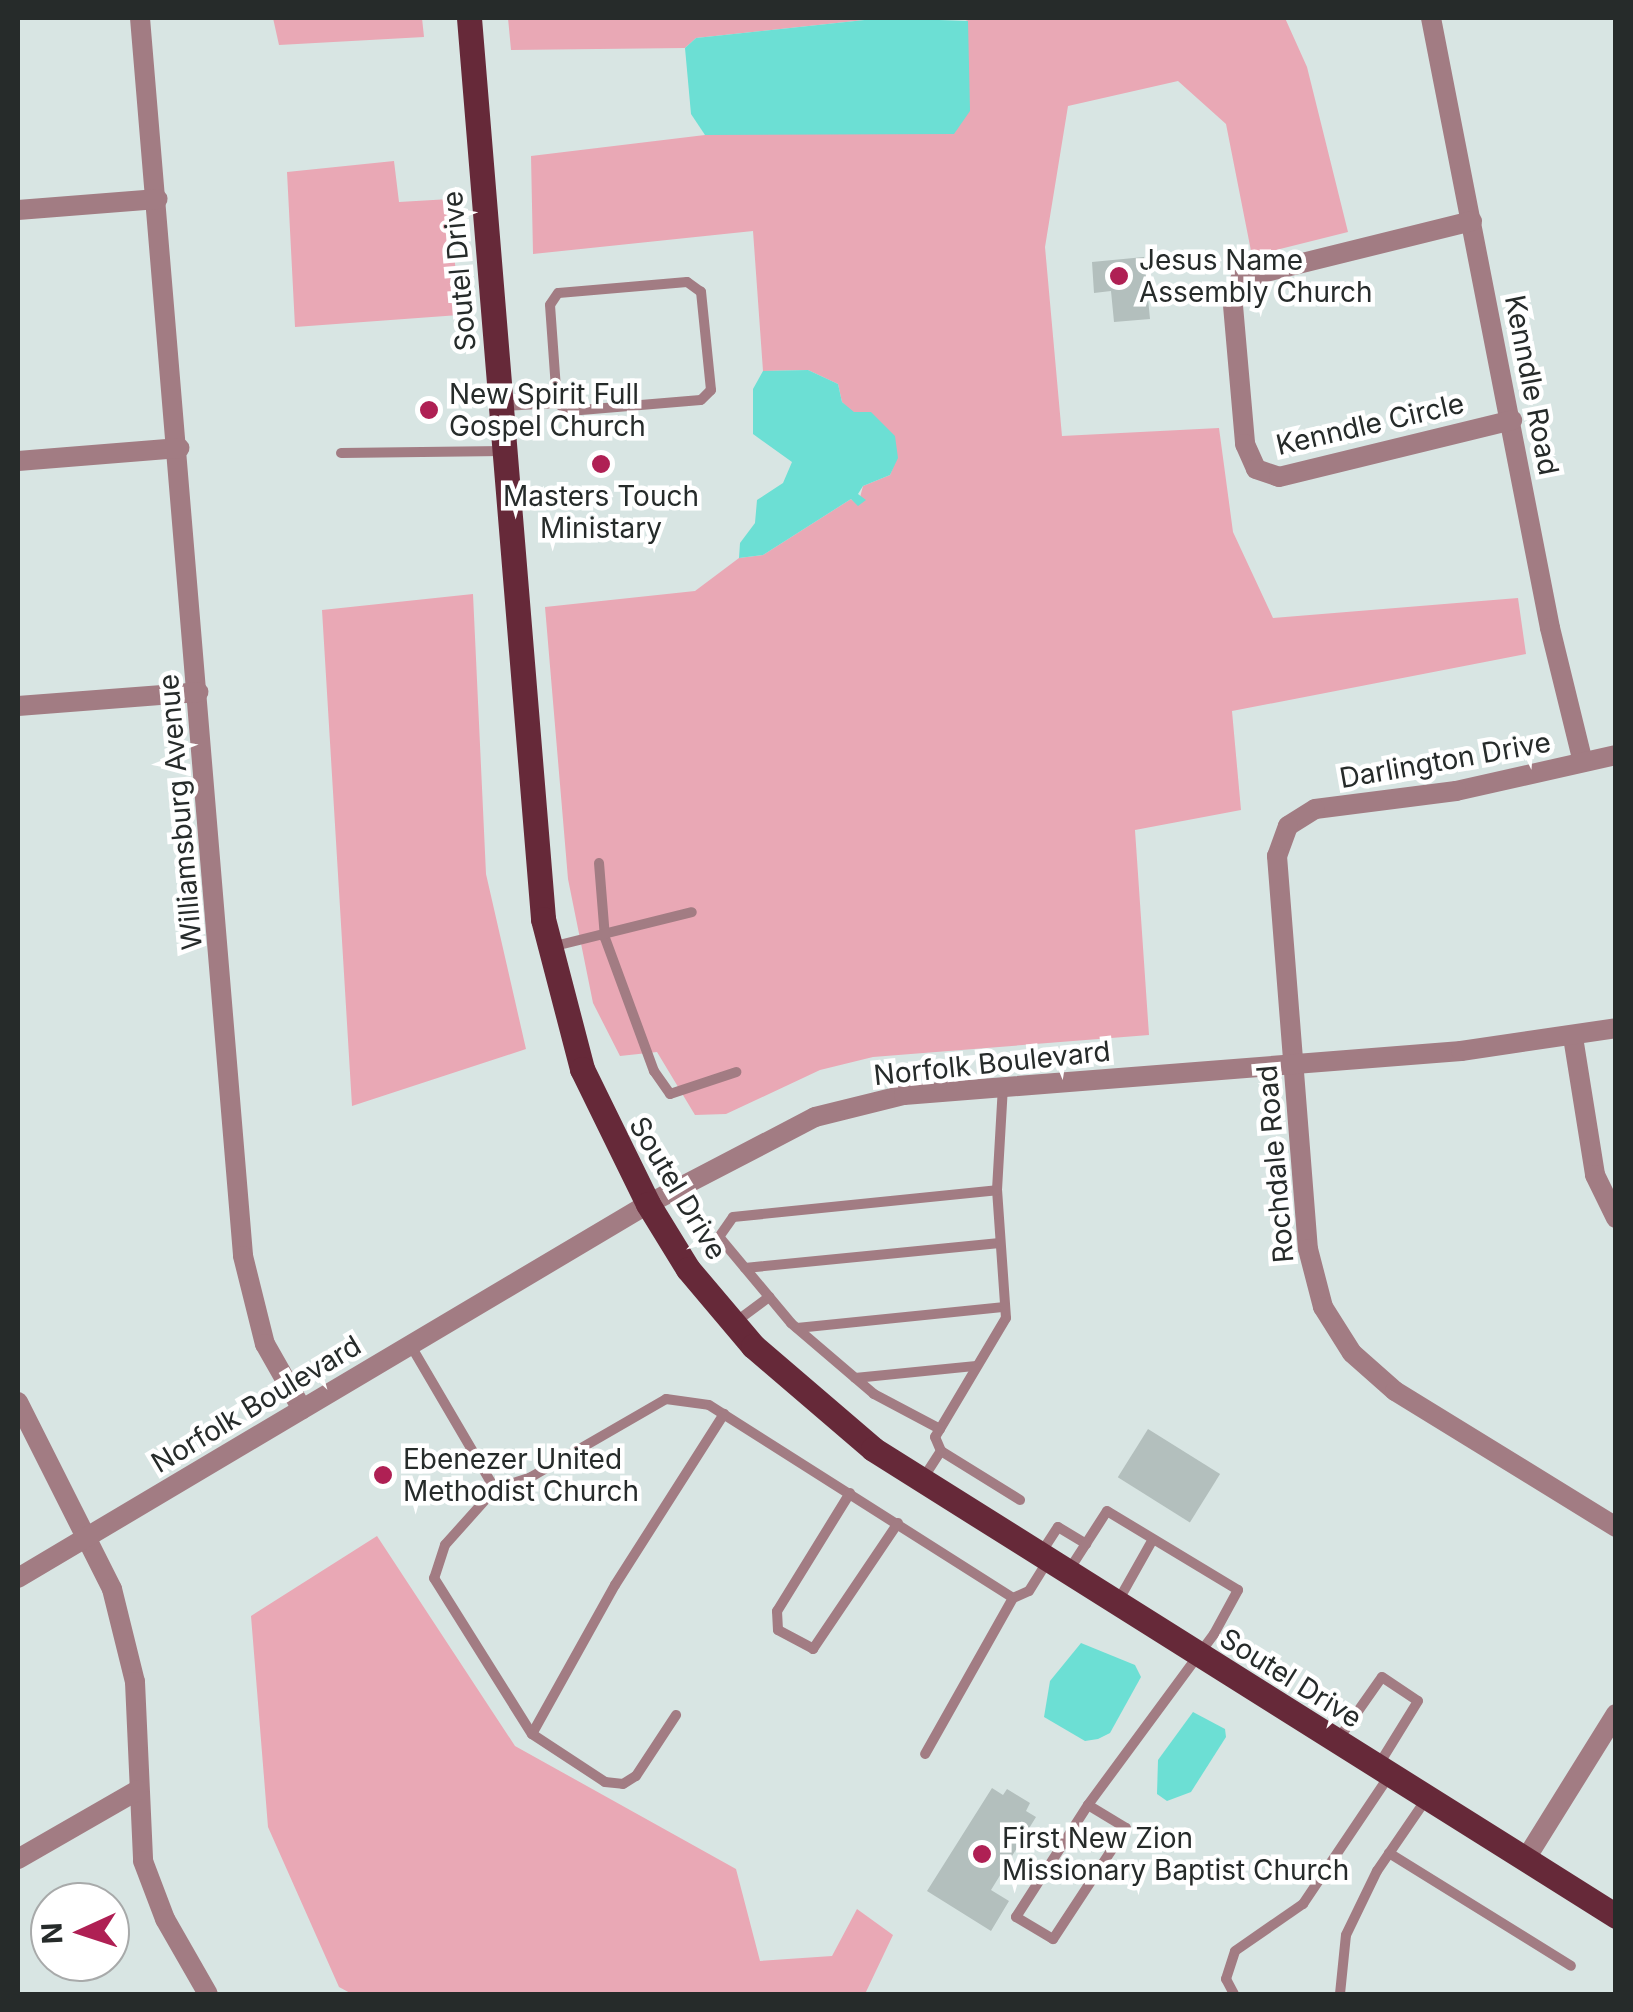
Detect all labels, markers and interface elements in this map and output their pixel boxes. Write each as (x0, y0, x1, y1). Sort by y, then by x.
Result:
street label: Soutel Drive (435, 190, 483, 352)
place label: Jesus Name Assembly Church (1139, 243, 1373, 309)
marker: Jesus Name Assembly Church (1108, 265, 1130, 287)
street label: Kenndle Road (1498, 292, 1566, 478)
place label: New Spirit Full Gospel Church (449, 377, 646, 443)
street label: Kenndle Circle (1273, 386, 1467, 462)
marker: New Spirit Full Gospel Church (418, 399, 440, 421)
marker: Masters Touch Ministary (590, 453, 612, 475)
place label: Masters Touch Ministary (503, 479, 699, 545)
street label: Williamsburg Avenue (151, 673, 209, 951)
street label: Darlington Drive (1337, 725, 1553, 795)
street label: Norfolk Boulevard (872, 1034, 1112, 1092)
street label: Rochdale Road (1250, 1064, 1300, 1264)
street label: Soutel Drive (622, 1110, 734, 1266)
street label: Norfolk Boulevard (145, 1328, 367, 1480)
place label: Ebenezer United Methodist Church (403, 1442, 639, 1508)
marker: Ebenezer United Methodist Church (372, 1464, 394, 1486)
street label: Soutel Drive (1214, 1621, 1368, 1735)
place label: First New Zion Missionary Baptist Church (1002, 1821, 1349, 1887)
marker: First New Zion Missionary Baptist Church (971, 1843, 993, 1865)
north arrow (30, 1882, 130, 1982)
text: N (35, 1922, 70, 1945)

